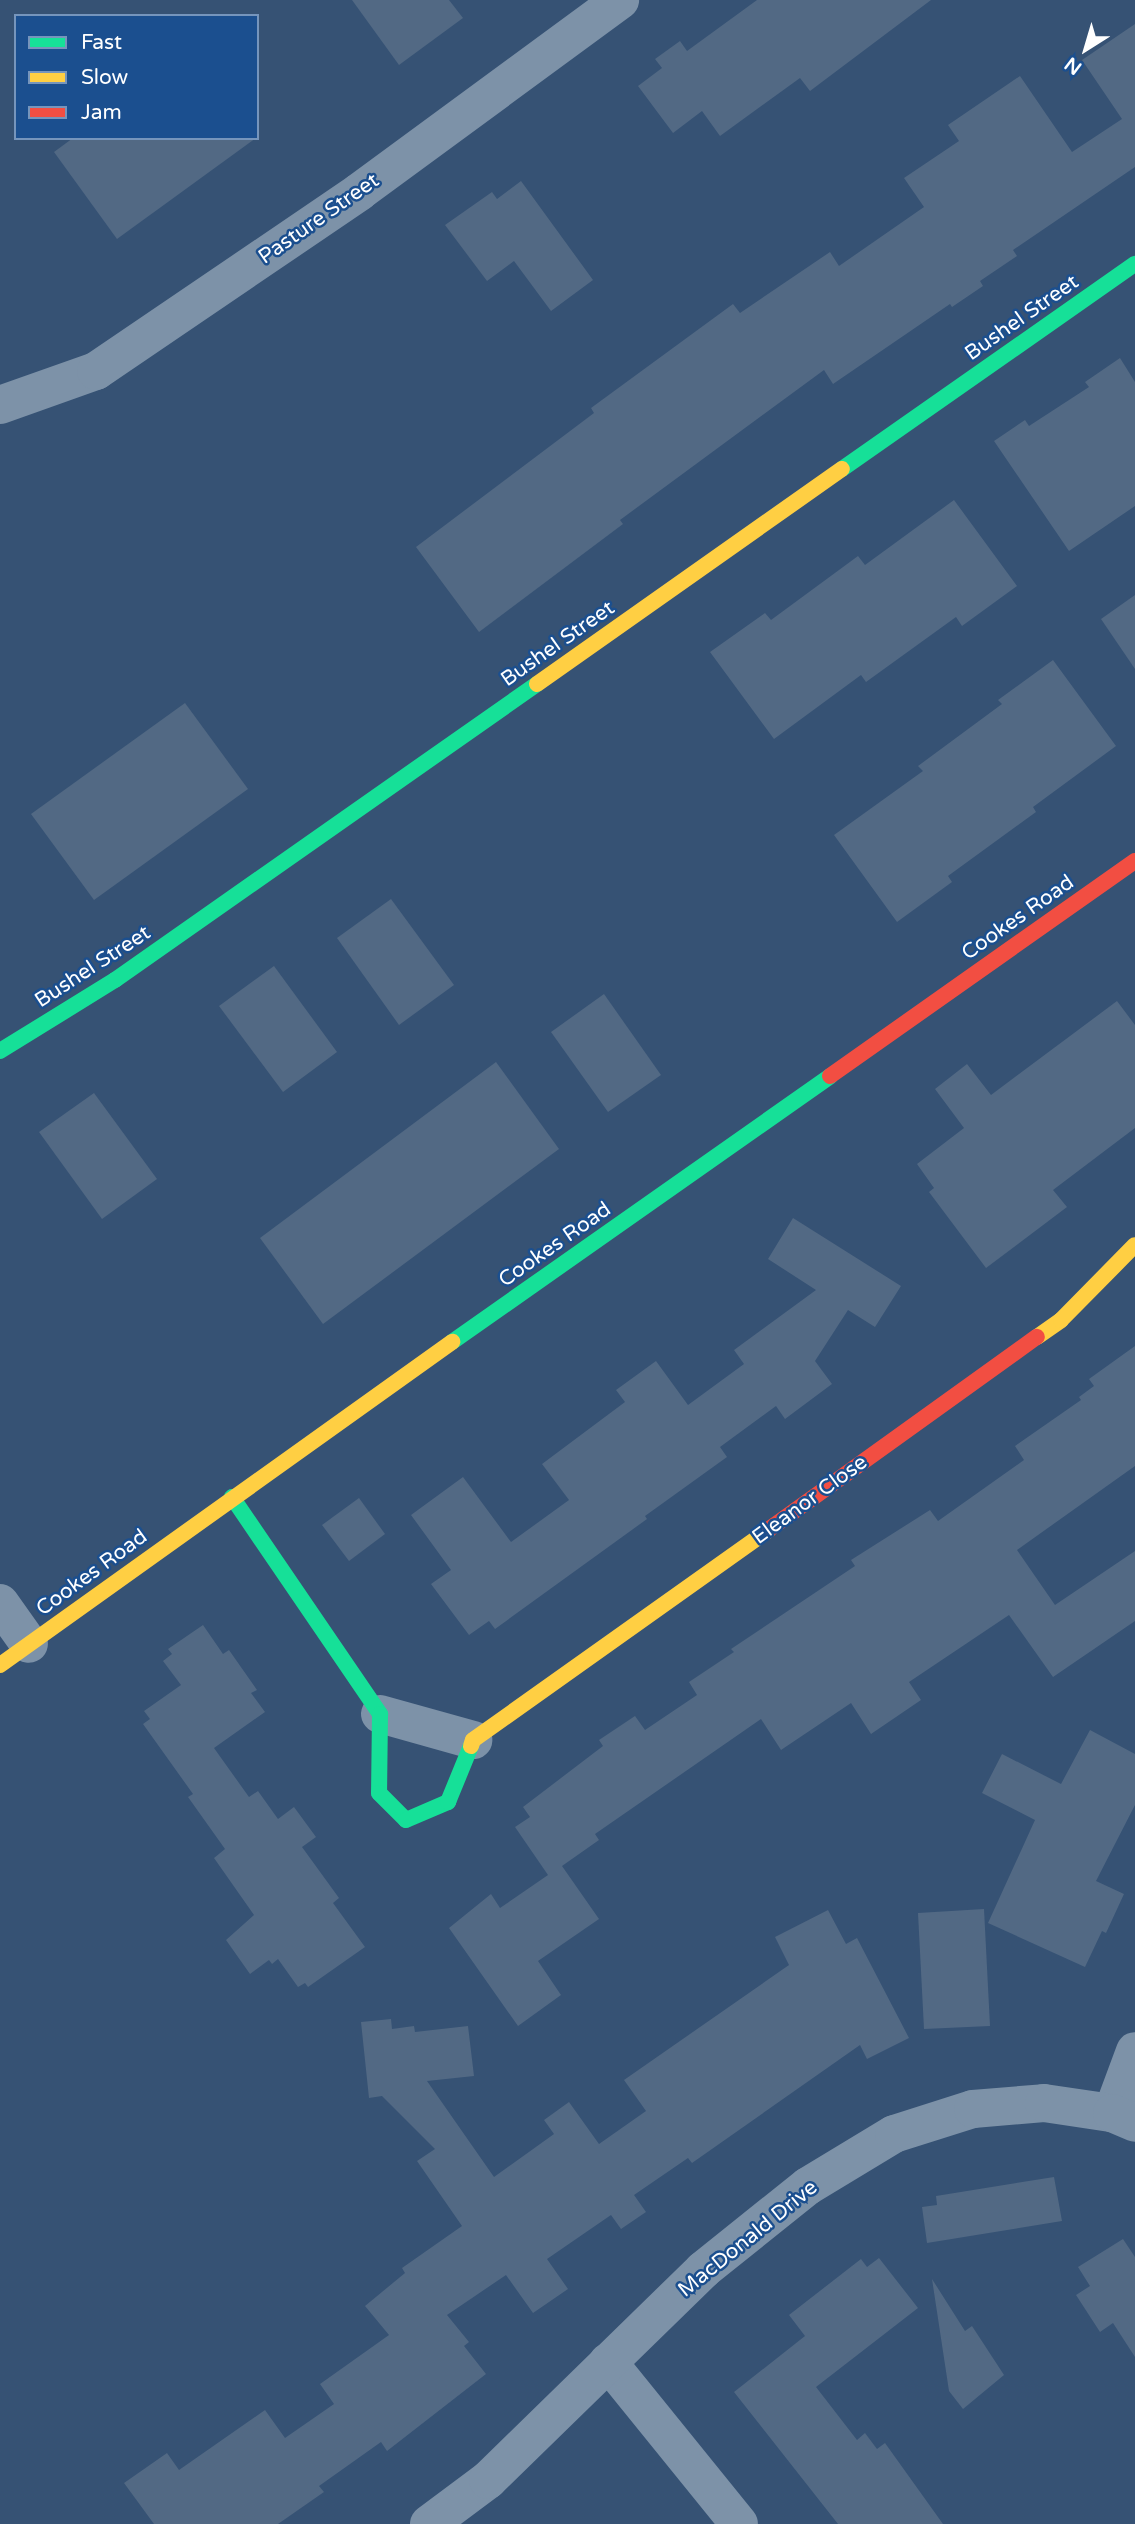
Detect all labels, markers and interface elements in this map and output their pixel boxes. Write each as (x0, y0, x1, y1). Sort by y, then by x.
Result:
legend (14, 14, 259, 140)
north arrow (1051, 14, 1121, 84)
text: Fast (81, 30, 122, 55)
text: N (1061, 52, 1086, 79)
text: Slow (81, 65, 128, 90)
text: Jam (81, 100, 122, 125)
street label: Pasture Street (254, 168, 384, 270)
street label: Bushel Street (960, 270, 1084, 366)
street label: Bushel Street (496, 596, 620, 692)
street label: Cookes Road (957, 870, 1079, 966)
street label: Bushel Street (31, 920, 155, 1014)
street label: Cookes Road (494, 1197, 616, 1293)
street label: Eleanor Close (748, 1450, 872, 1550)
street label: Cookes Road (32, 1524, 152, 1622)
street label: MacDonald Drive (673, 2175, 823, 2303)

